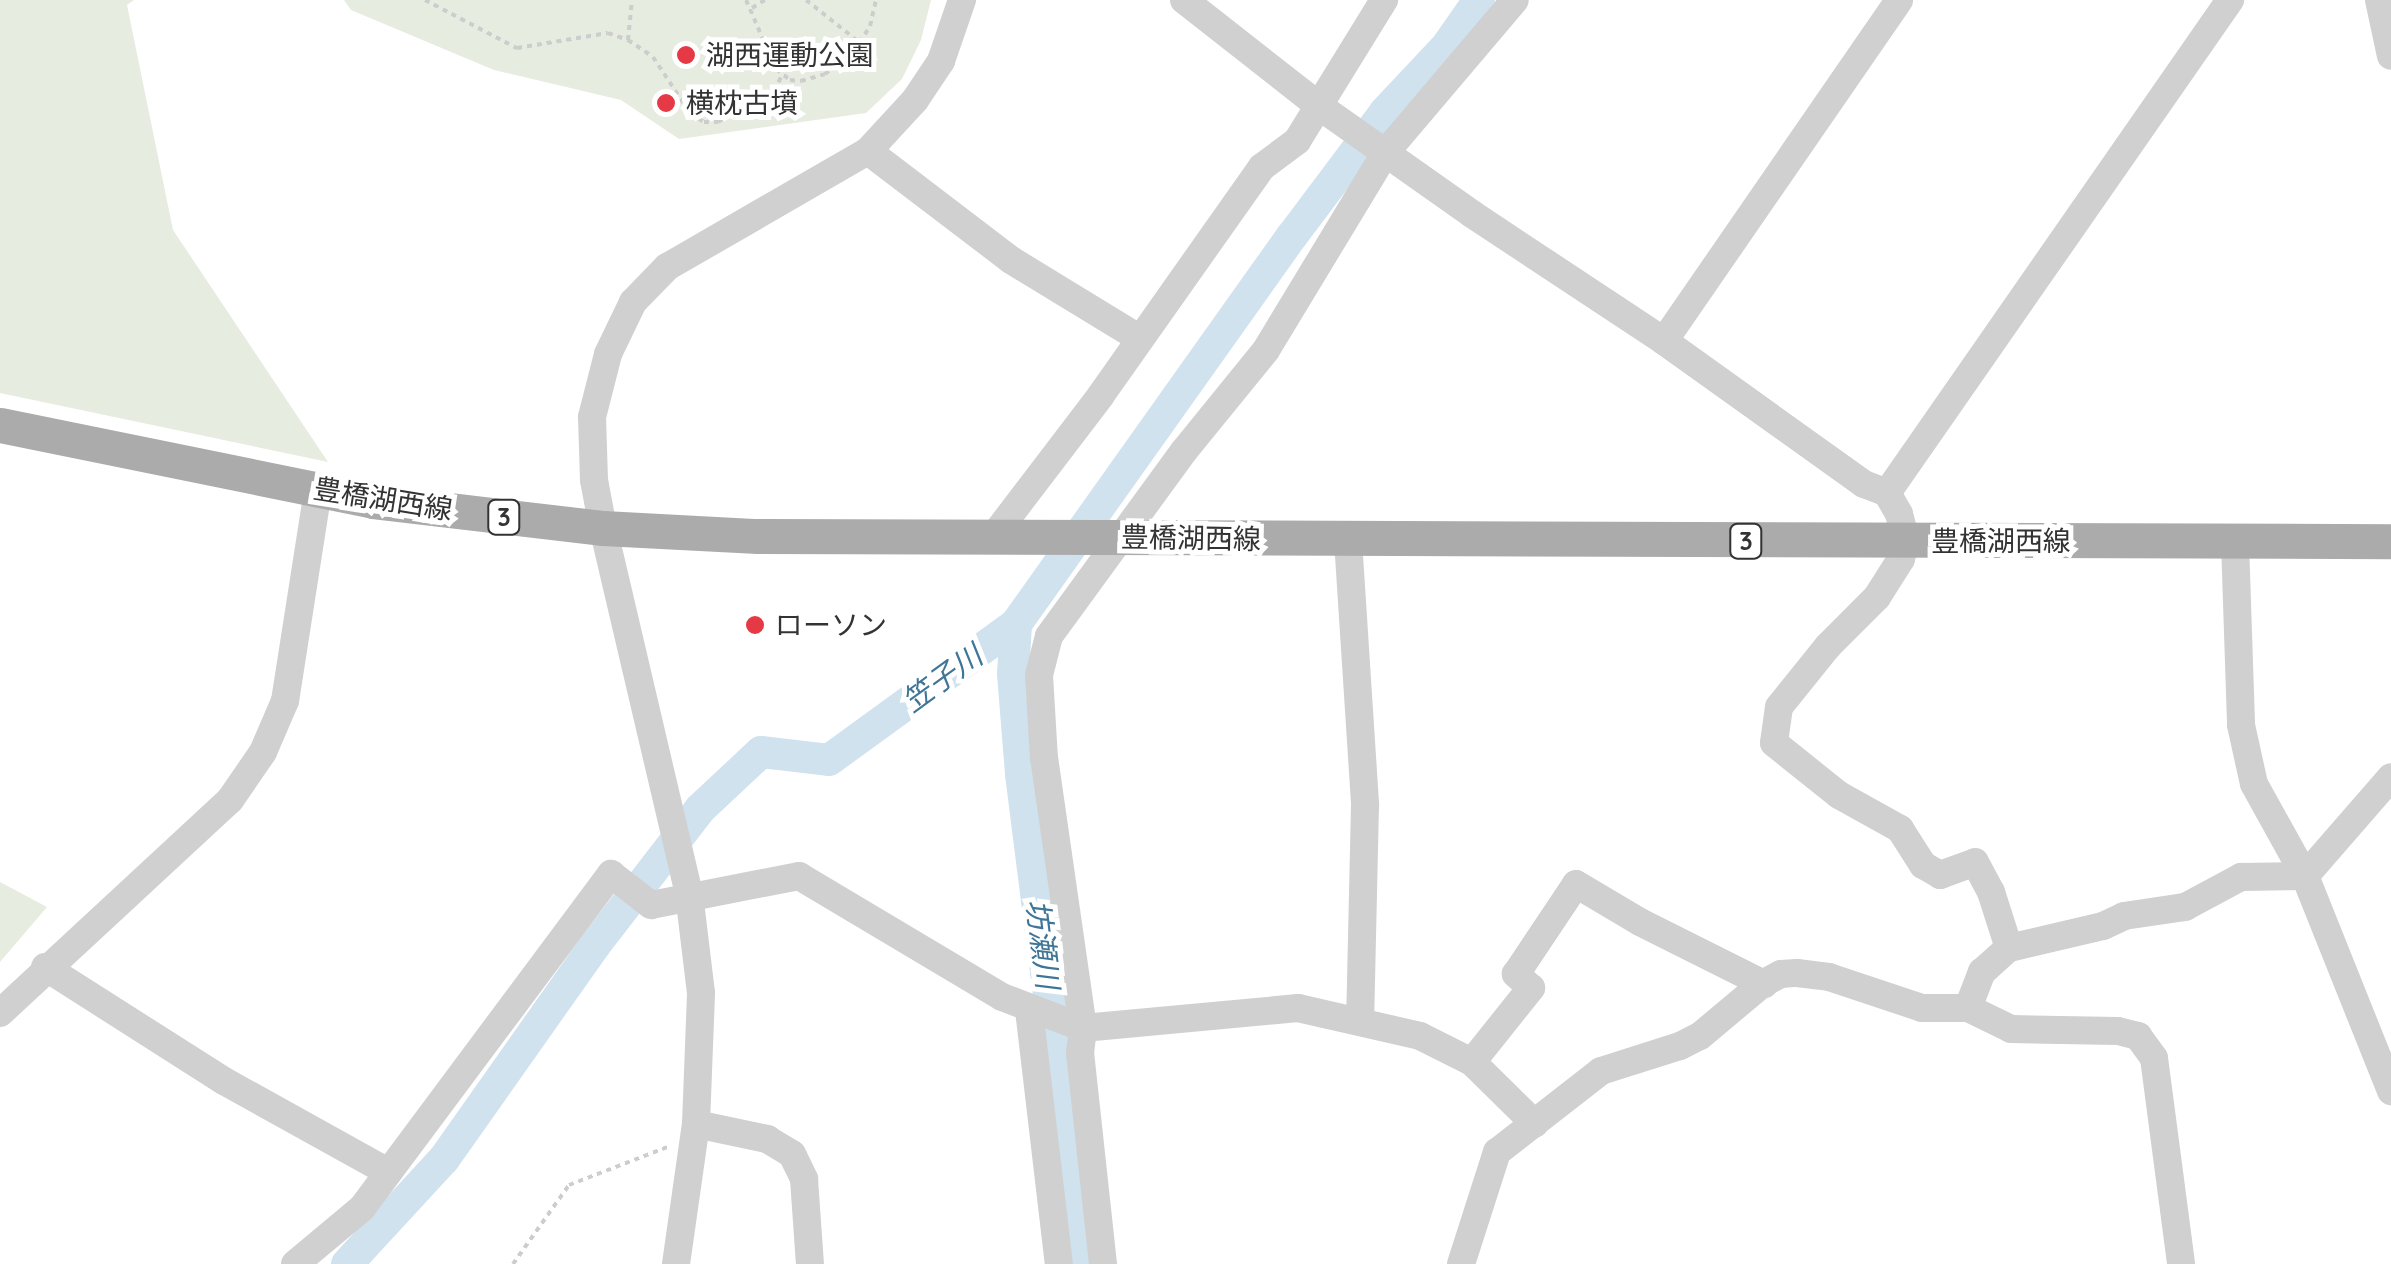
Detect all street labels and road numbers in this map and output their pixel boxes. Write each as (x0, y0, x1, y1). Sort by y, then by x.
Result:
street label: 豊橋湖西線 (311, 471, 455, 527)
road number: 3 (486, 497, 522, 537)
street label: 豊橋湖西線 (1121, 520, 1261, 556)
road number: 3 (1728, 521, 1764, 561)
street label: 豊橋湖西線 (1931, 524, 2071, 558)

